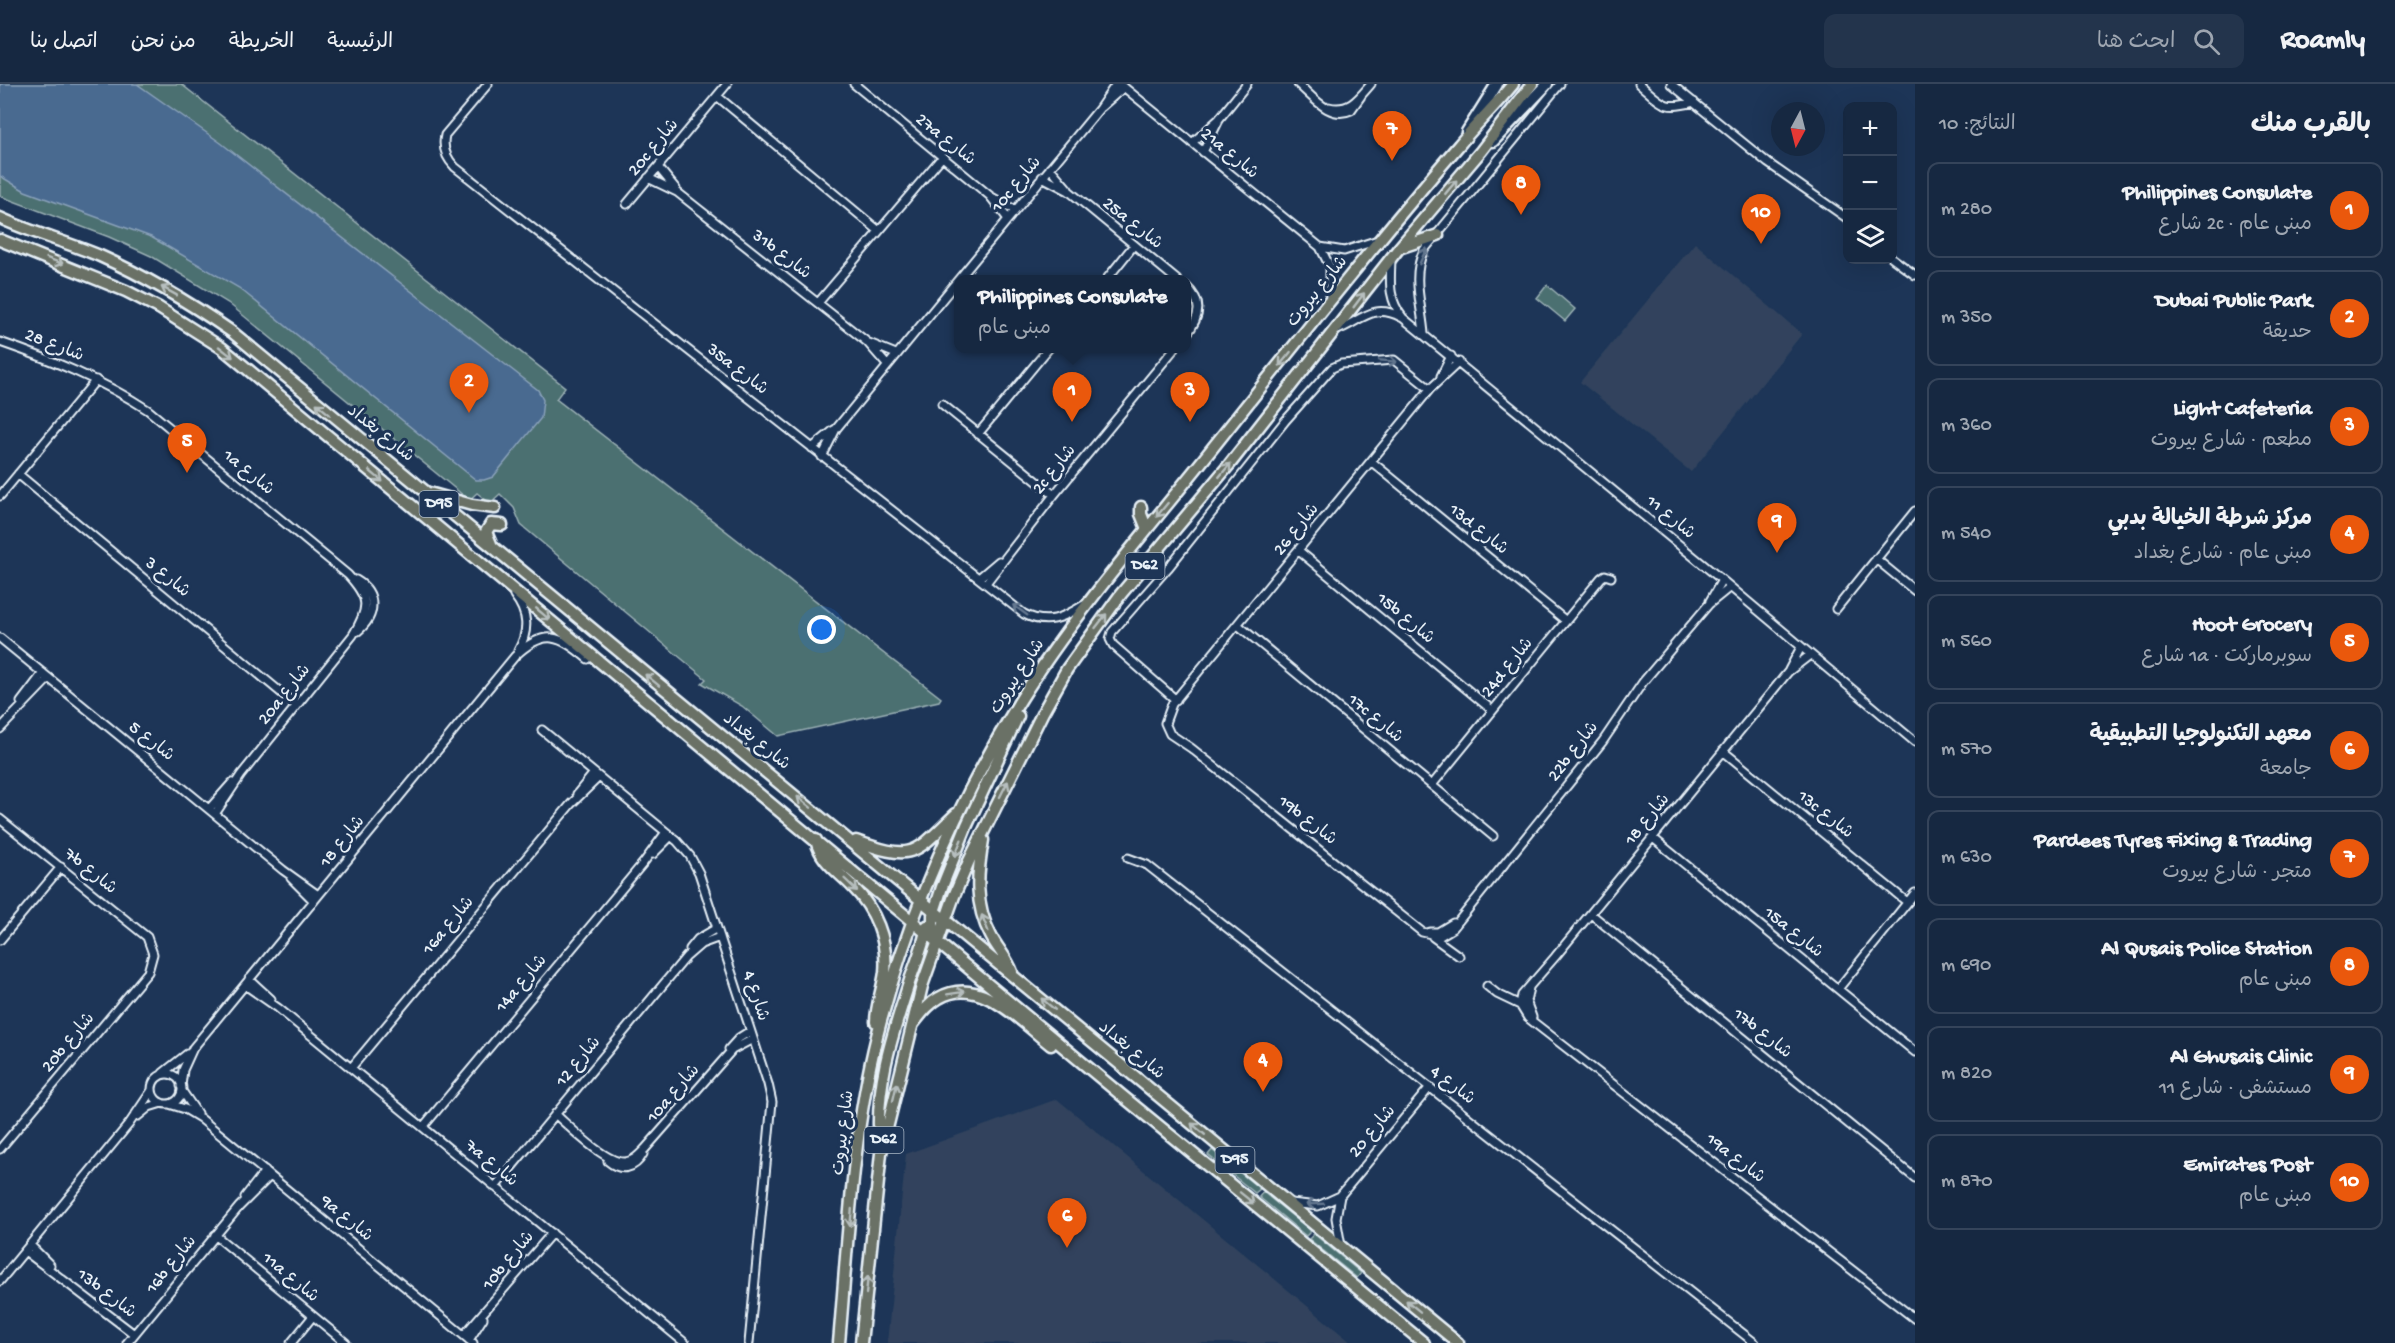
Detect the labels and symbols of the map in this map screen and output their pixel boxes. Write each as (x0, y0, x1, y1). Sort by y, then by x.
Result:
north arrow (1771, 102, 1825, 156)
street label: 27a شارع (911, 109, 979, 171)
pin: 7 (1372, 112, 1412, 161)
street label: 20c شارع (624, 115, 684, 181)
street label: 21a شارع (1196, 124, 1262, 184)
street label: 10c شارع (987, 153, 1047, 218)
pin: 8 (1502, 166, 1540, 215)
one-way arrow (1444, 179, 1457, 195)
street label: 25a شارع (1098, 193, 1166, 255)
pin: 10 (1742, 194, 1780, 244)
street label: 31b شارع (746, 225, 815, 285)
one-way arrow (1418, 247, 1429, 265)
street label: شارع بيروت (1283, 252, 1353, 332)
one-way arrow (45, 256, 63, 267)
one-way arrow (160, 284, 177, 296)
one-way arrow (1352, 293, 1365, 309)
street label: شارع 28 (21, 325, 87, 367)
street label: 35a شارع (701, 339, 772, 400)
one-way arrow (218, 346, 234, 359)
one-way arrow (1278, 351, 1291, 367)
one-way arrow (1378, 356, 1398, 367)
pin: 2 (450, 364, 488, 413)
pin: 1 (1052, 372, 1092, 422)
pin: 3 (1170, 372, 1210, 422)
street label: شارع بغداد (342, 401, 418, 467)
one-way arrow (315, 402, 331, 415)
pin: 5 (168, 424, 207, 473)
street label: 2c شارع (1029, 441, 1081, 499)
street label: 1a شارع (217, 445, 278, 500)
one-way arrow (1218, 462, 1231, 478)
one-way arrow (368, 470, 384, 483)
road number: D95 (420, 491, 458, 517)
street label: شارع 11 (1640, 491, 1699, 545)
street label: 13d شارع (1443, 499, 1512, 560)
street label: شارع 26 (1270, 500, 1324, 560)
one-way arrow (1156, 502, 1169, 518)
pin: 9 (1758, 504, 1796, 553)
street label: شارع 3 (139, 552, 194, 603)
road number: D62 (1126, 553, 1164, 579)
street label: 15b شارع (1371, 588, 1438, 649)
one-way arrow (1012, 603, 1028, 616)
one-way arrow (535, 607, 550, 621)
one-way arrow (1095, 613, 1108, 629)
your location (807, 615, 836, 644)
street label: 24d شارع (1477, 634, 1539, 702)
street label: شارع بيروت (986, 635, 1050, 719)
street label: 20a شارع (254, 660, 316, 730)
one-way arrow (644, 673, 660, 686)
street label: 17c شارع (1342, 689, 1407, 748)
street label: شارع بغداد (718, 709, 794, 775)
street label: شارع 5 (124, 717, 178, 767)
street label: 22b شارع (1544, 718, 1604, 786)
one-way arrow (998, 780, 1010, 798)
street label: 13c شارع (1792, 785, 1857, 844)
street label: شارع 18 (1620, 790, 1675, 851)
street label: 19b شارع (1273, 791, 1341, 851)
one-way arrow (796, 796, 812, 809)
street label: شارع 18 (315, 812, 370, 873)
one-way arrow (952, 839, 963, 857)
street label: 7b شارع (58, 844, 121, 900)
one-way arrow (843, 878, 858, 892)
street label: 16a شارع (418, 893, 479, 960)
street label: 15a شارع (1758, 902, 1827, 963)
one-way arrow (979, 915, 990, 933)
street label: 14a شارع (491, 951, 552, 1018)
street label: شارع 4 (737, 968, 773, 1024)
one-way arrow (946, 987, 965, 998)
one-way arrow (1041, 997, 1056, 1011)
street label: 17b شارع (1728, 1003, 1796, 1064)
street label: 20b شارع (38, 1009, 100, 1077)
street label: شارع بغداد (1094, 1017, 1168, 1085)
street label: شارع 12 (551, 1033, 606, 1092)
pin: 4 (1244, 1042, 1282, 1092)
street label: 10a شارع (642, 1060, 705, 1128)
street label: شارع 4 (1425, 1062, 1479, 1110)
one-way arrow (890, 1083, 901, 1102)
street label: شارع بيروت (828, 1089, 860, 1177)
street label: شارع 20 (1345, 1101, 1401, 1163)
one-way arrow (1190, 1122, 1206, 1135)
road number: D62 (864, 1127, 904, 1153)
street label: 19a شارع (1700, 1129, 1769, 1189)
street label: 7a شارع (460, 1135, 522, 1192)
road number: D95 (1216, 1147, 1254, 1173)
street label: 9a شارع (315, 1190, 377, 1247)
one-way arrow (1238, 1191, 1254, 1204)
pin: 6 (1048, 1198, 1086, 1248)
one-way arrow (1305, 1199, 1325, 1210)
one-way arrow (845, 1207, 856, 1227)
street label: 10b شارع (478, 1227, 540, 1295)
street label: 16b شارع (141, 1232, 202, 1299)
street label: 11a شارع (257, 1248, 323, 1308)
street label: 13b شارع (71, 1264, 140, 1324)
one-way arrow (862, 1275, 873, 1295)
one-way arrow (1406, 1299, 1421, 1313)

